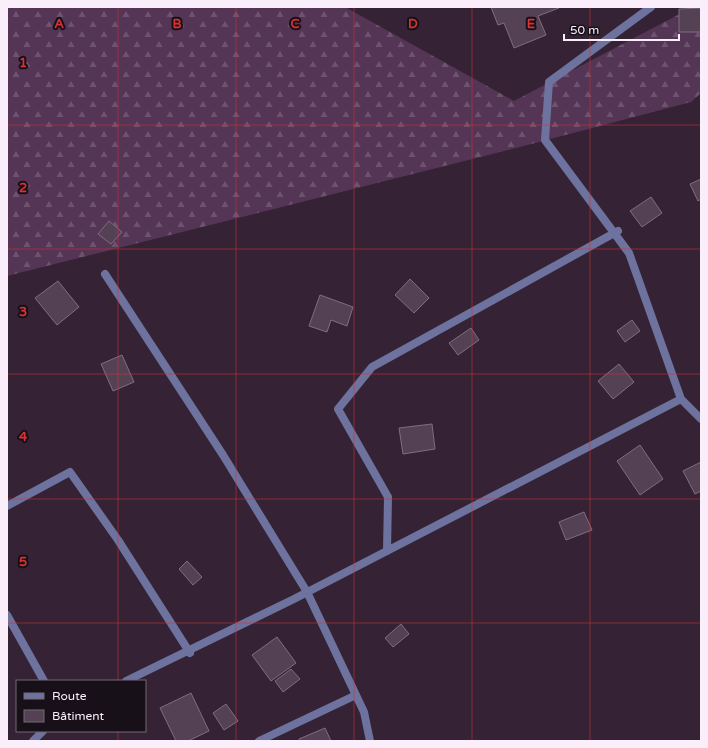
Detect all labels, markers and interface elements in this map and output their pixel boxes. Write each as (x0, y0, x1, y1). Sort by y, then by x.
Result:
text: A (54, 16, 64, 32)
text: B (172, 16, 182, 32)
text: C (290, 16, 300, 32)
text: D (408, 16, 418, 32)
text: E (527, 16, 535, 32)
scale bar (564, 16, 679, 42)
text: 50 m (570, 23, 599, 37)
text: 1 (19, 55, 27, 71)
text: 2 (19, 180, 27, 196)
text: 3 (19, 304, 27, 320)
text: 4 (19, 429, 28, 445)
text: 5 (19, 554, 27, 570)
legend (16, 680, 146, 732)
text: Route (52, 689, 87, 703)
text: Bâtiment (52, 709, 104, 723)

